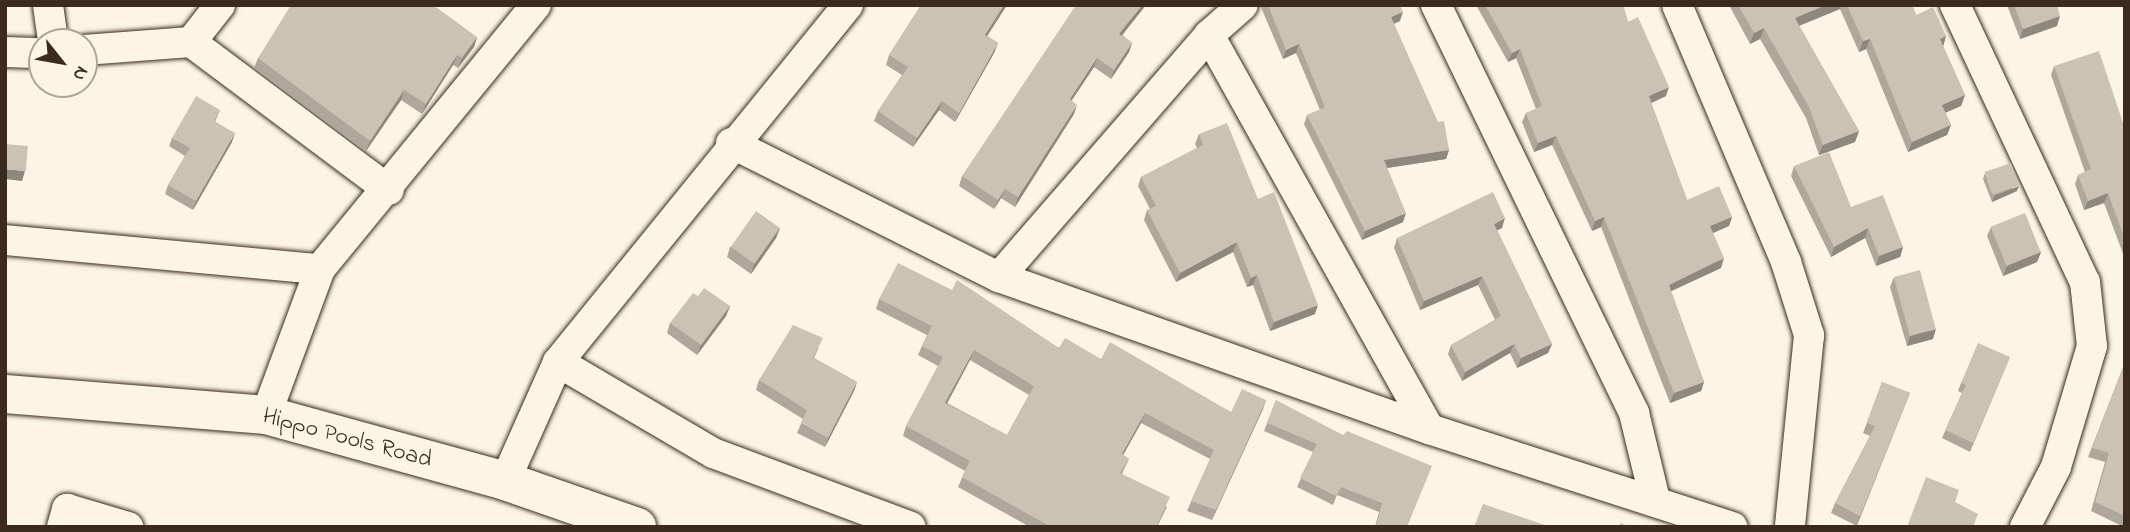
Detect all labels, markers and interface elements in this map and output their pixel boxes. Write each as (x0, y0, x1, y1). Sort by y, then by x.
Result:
north arrow (28, 28, 98, 98)
text: N (65, 61, 95, 85)
street label: Hippo Pools Road (259, 403, 435, 475)

